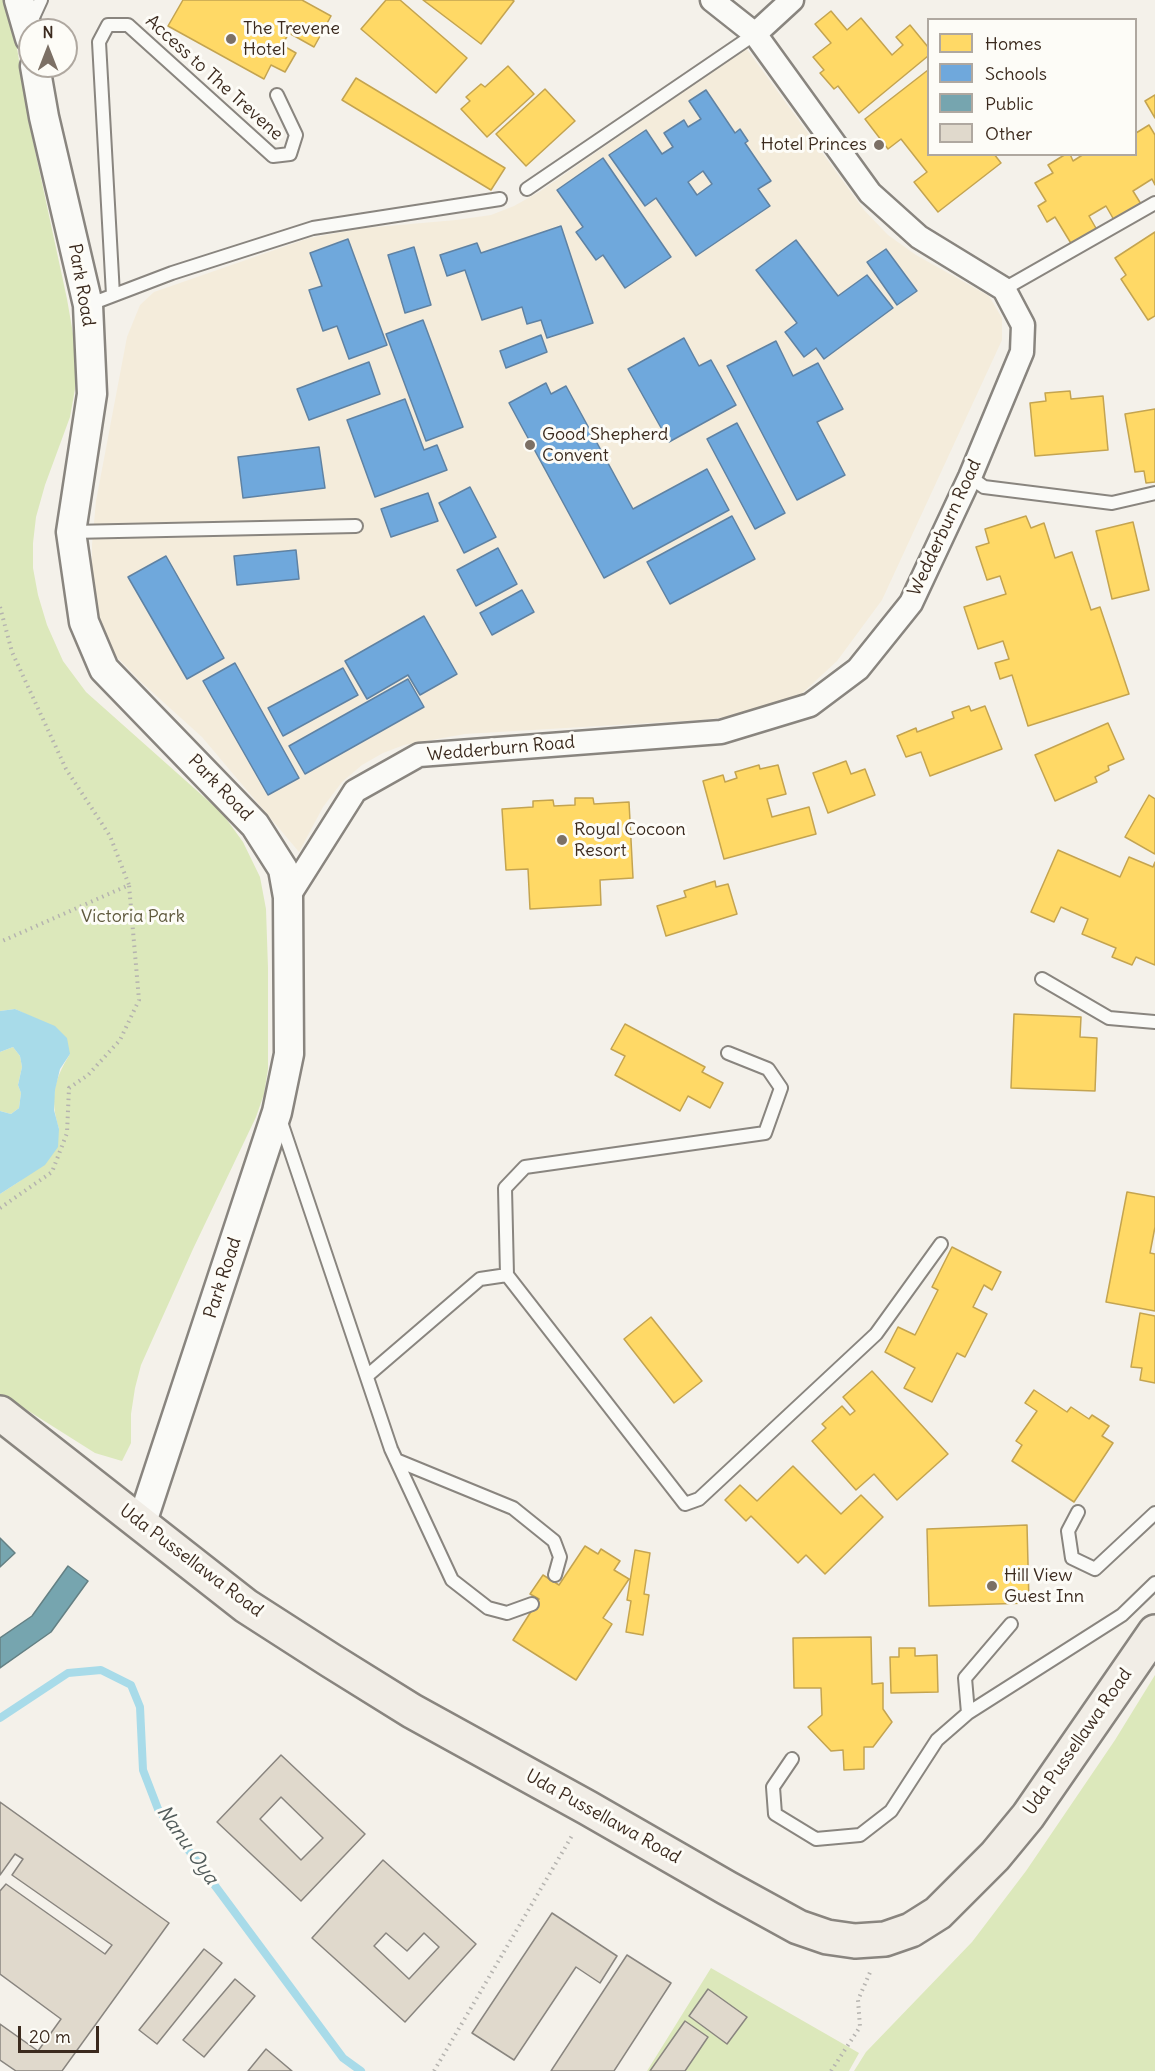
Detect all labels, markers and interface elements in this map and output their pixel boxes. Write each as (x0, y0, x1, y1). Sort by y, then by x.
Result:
street label: Access to The Trevene (141, 11, 287, 145)
north arrow (18, 18, 78, 78)
place label: The Trevene Hotel (243, 18, 340, 60)
legend (927, 18, 1137, 156)
text: N (42, 22, 54, 42)
marker: The Trevene Hotel (224, 32, 238, 46)
text: Homes (985, 32, 1042, 55)
text: Schools (985, 62, 1047, 85)
text: Public (985, 92, 1034, 115)
text: Other (985, 122, 1032, 145)
place label: Hotel Princes (761, 134, 867, 156)
marker: Hotel Princes (872, 138, 886, 152)
street label: Park Road (63, 242, 99, 328)
place label: Good Shepherd Convent (542, 424, 668, 466)
marker: Good Shepherd Convent (523, 438, 537, 452)
street label: Wedderburn Road (904, 456, 986, 600)
street label: Wedderburn Road (426, 732, 576, 766)
street label: Park Road (183, 750, 257, 826)
place label: Royal Cocoon Resort (574, 819, 686, 862)
marker: Royal Cocoon Resort (555, 833, 569, 847)
park label: Victoria Park (81, 906, 185, 928)
street label: Park Road (200, 1235, 246, 1321)
street label: Uda Pussellawa Road (115, 1500, 267, 1622)
place label: Hill View Guest Inn (1004, 1565, 1084, 1608)
marker: Hill View Guest Inn (985, 1579, 999, 1593)
street label: Uda Pussellawa Road (1019, 1665, 1137, 1819)
street label: Uda Pussellawa Road (522, 1765, 684, 1869)
water label: Nanu Oya (151, 1801, 223, 1889)
scale bar (21, 2014, 102, 2052)
text: 20 m (29, 2025, 71, 2048)

